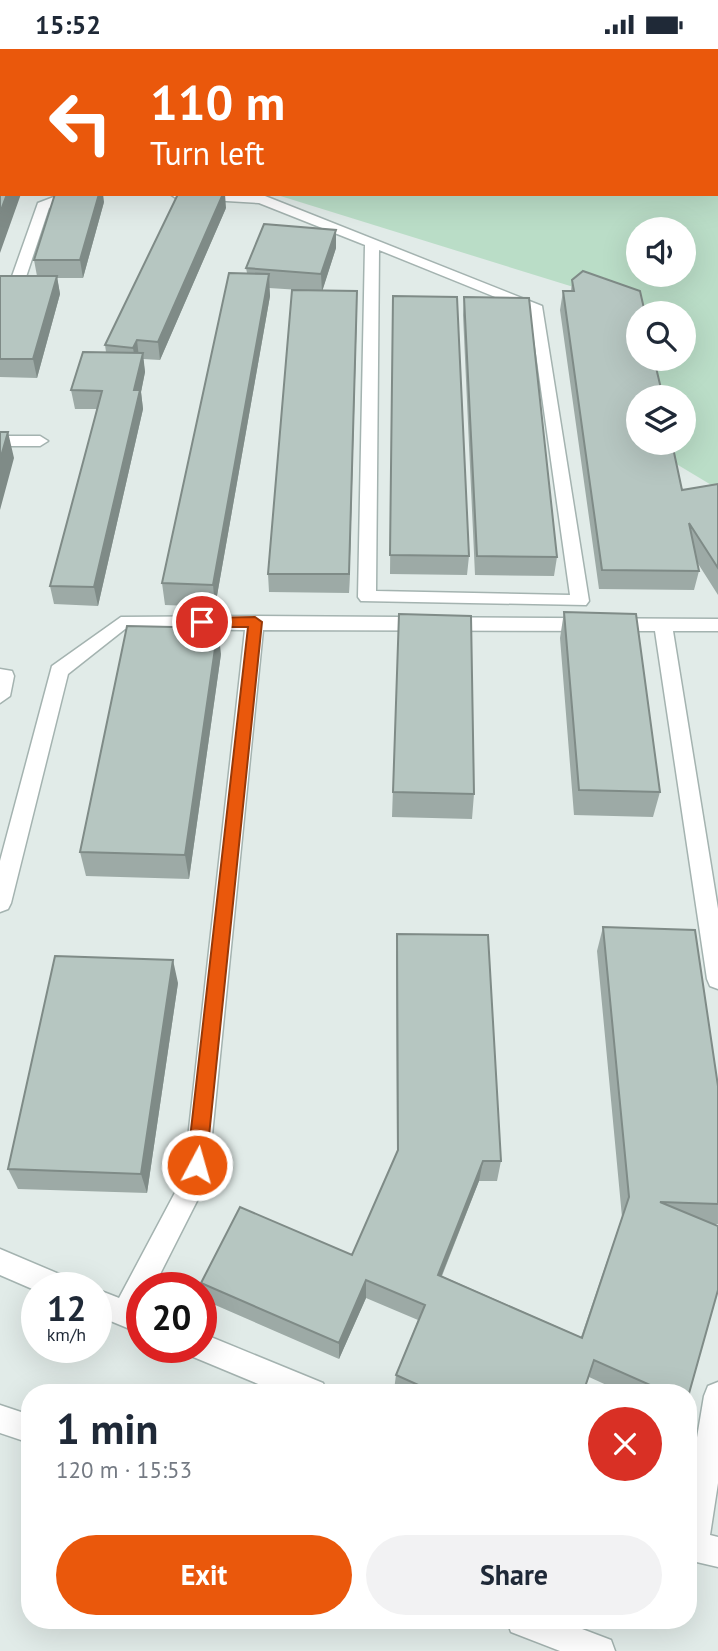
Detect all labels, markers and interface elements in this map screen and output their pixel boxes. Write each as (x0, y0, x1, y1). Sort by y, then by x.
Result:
text: 15:52 (35, 8, 101, 41)
text: 110 m (150, 70, 285, 134)
icon: left (35, 77, 126, 168)
text: Turn left (150, 132, 265, 174)
map controls (626, 217, 696, 455)
button: sound (626, 217, 696, 287)
button: search (626, 301, 696, 371)
button: layers (626, 385, 696, 455)
pin (172, 592, 232, 652)
icon: arrive (183, 603, 221, 641)
position arrow (160, 1128, 234, 1202)
speed limit sign: 20 (126, 1272, 217, 1363)
text: 12 (47, 1285, 86, 1331)
text: km/h (47, 1323, 86, 1346)
text: 1 min (56, 1401, 158, 1456)
button: close (588, 1407, 662, 1481)
text: 120 m · 15:53 (56, 1455, 192, 1484)
button: Exit (56, 1535, 352, 1615)
button: Share (366, 1535, 662, 1615)

